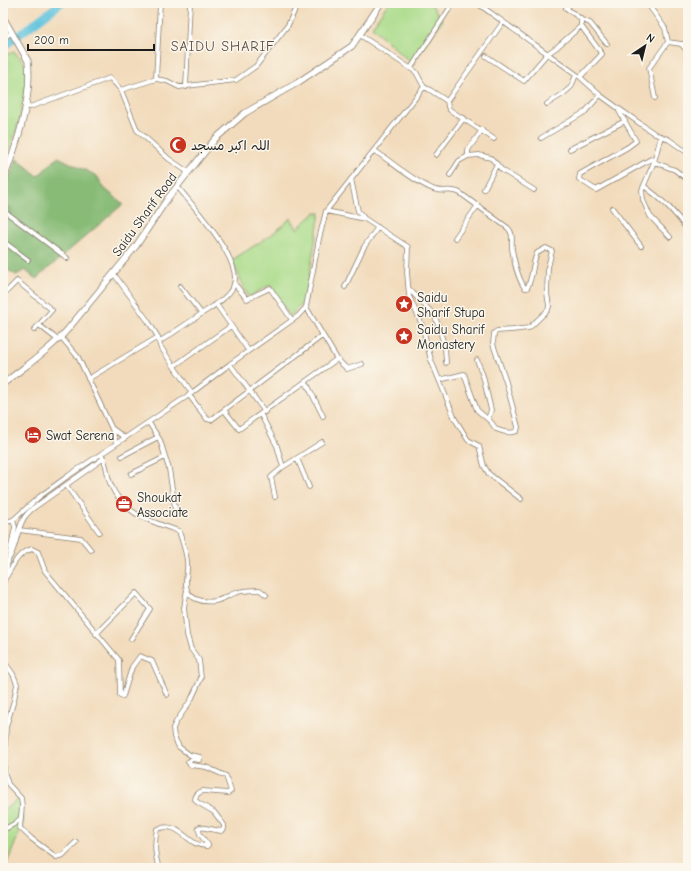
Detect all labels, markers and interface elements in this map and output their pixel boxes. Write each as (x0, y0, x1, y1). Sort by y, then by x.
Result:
scale bar (28, 26, 154, 52)
north arrow (625, 26, 665, 66)
text: N (644, 31, 657, 46)
text: 200 m (34, 33, 69, 47)
district label: SAIDU SHARIF (171, 38, 275, 55)
mosque icon: اللہ اکبر مسجد (168, 135, 188, 155)
place label: اللہ اکبر مسجد (191, 138, 270, 154)
street label: Saidu Sharif Road (109, 170, 180, 259)
place label: Saidu Sharif Stupa (417, 290, 485, 320)
place icon: Saidu Sharif Stupa (394, 294, 414, 314)
place label: Saidu Sharif Monastery (417, 322, 486, 352)
place icon: Saidu Sharif Monastery (394, 326, 414, 346)
hotel icon: Swat Serena (23, 425, 43, 445)
place label: Swat Serena (46, 428, 115, 443)
place label: Shoukat Associate (137, 490, 188, 520)
office icon: Shoukat Associate (114, 494, 134, 514)

